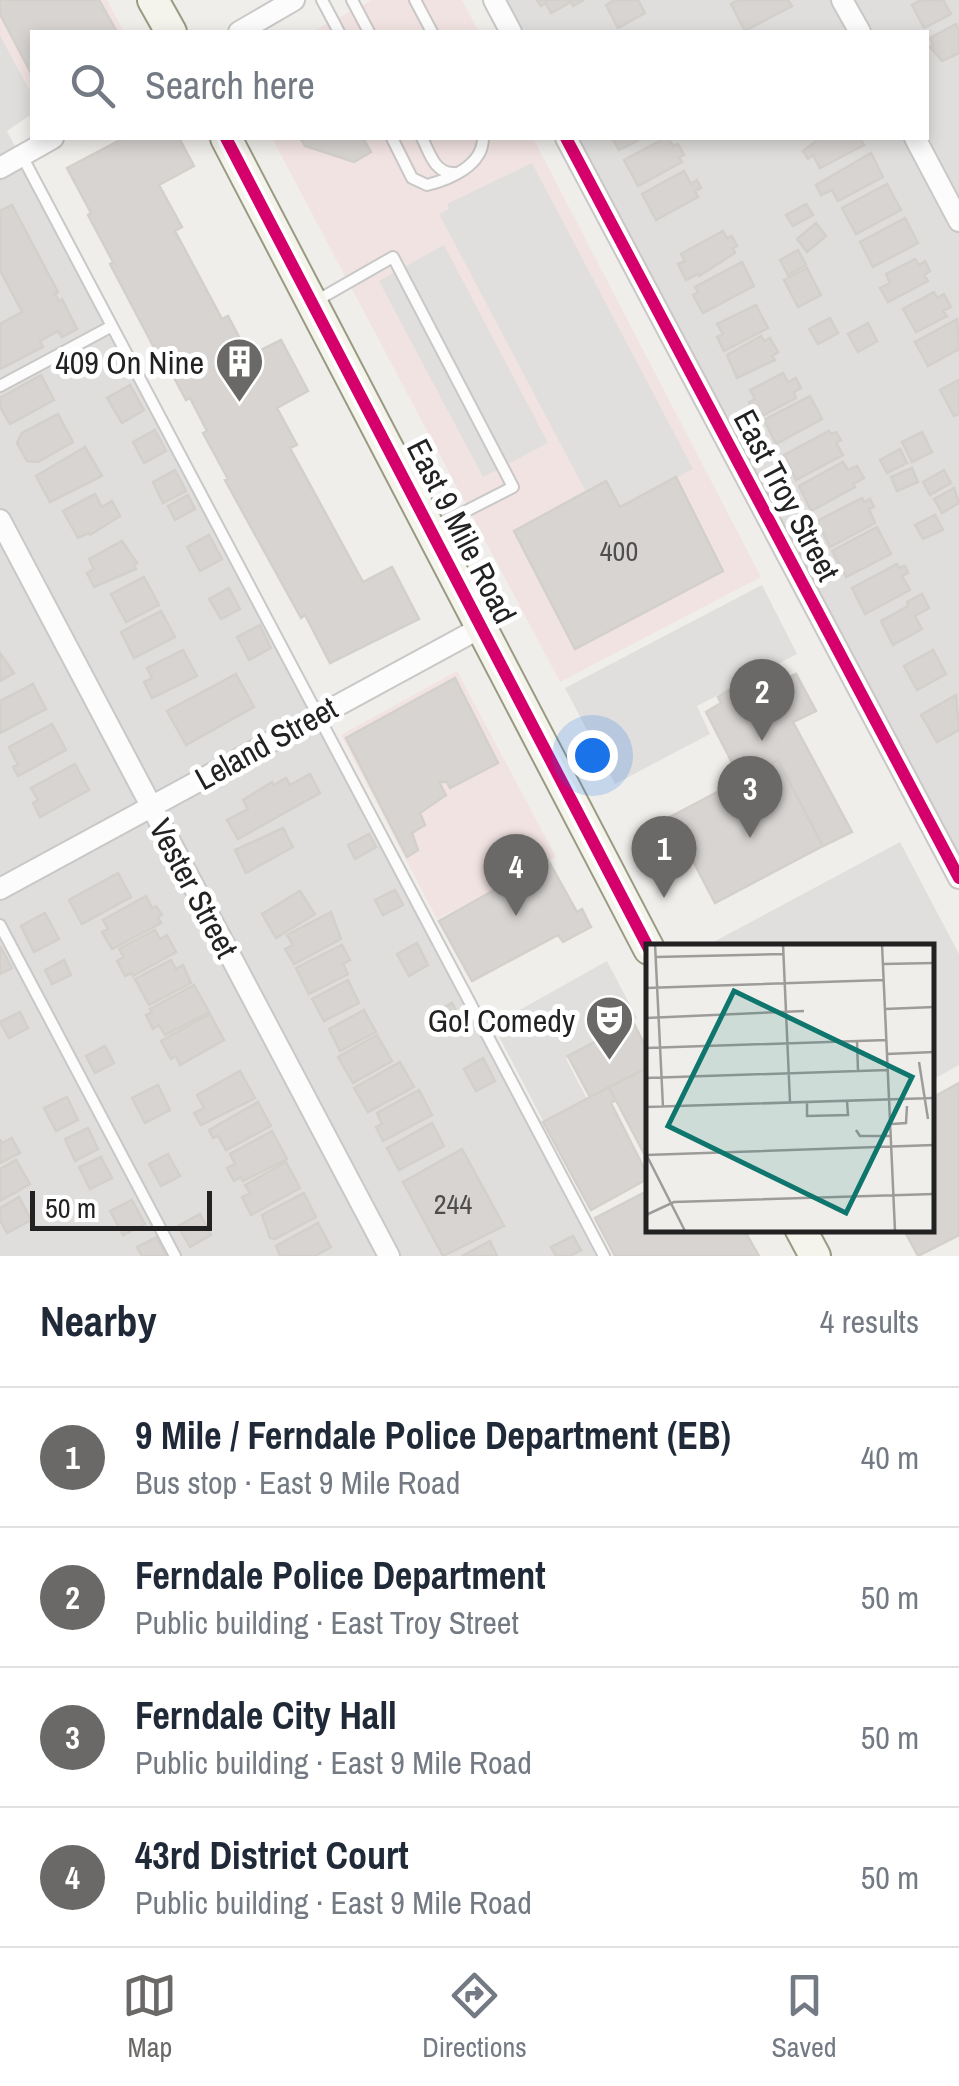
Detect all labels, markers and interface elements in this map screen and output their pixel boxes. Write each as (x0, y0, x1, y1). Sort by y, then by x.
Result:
search box (30, 30, 929, 140)
icon: search (65, 58, 120, 113)
text: Search here (145, 60, 315, 111)
building icon: 409 On Nine (213, 336, 265, 404)
place label: 409 On Nine (55, 341, 204, 384)
street label: East Troy Street (724, 402, 850, 588)
street label: East 9 Mile Road (397, 432, 527, 630)
house number: 400 (600, 532, 638, 570)
pin: 2 (730, 658, 794, 741)
street label: Leland Street (187, 686, 345, 800)
your location (567, 730, 618, 781)
pin: 3 (718, 756, 782, 838)
street label: Vester Street (139, 811, 249, 965)
pin: 1 (632, 816, 696, 898)
pin: 4 (484, 834, 548, 916)
inset map (646, 944, 934, 1231)
theatre icon: Go! Comedy (584, 994, 636, 1062)
place label: Go! Comedy (428, 999, 575, 1042)
house number: 244 (434, 1185, 472, 1223)
scale bar (30, 1186, 212, 1230)
text: 50 m (45, 1189, 96, 1227)
text: Nearby (40, 1293, 157, 1349)
text: 4 results (820, 1300, 919, 1343)
text: 9 Mile / Ferndale Police Department (EB) (135, 1410, 731, 1461)
text: 1 (65, 1436, 80, 1479)
text: 40 m (861, 1436, 919, 1479)
text: Bus stop · East 9 Mile Road (135, 1461, 460, 1504)
text: Ferndale Police Department (135, 1550, 546, 1601)
text: 2 (65, 1576, 80, 1619)
text: 50 m (861, 1576, 919, 1619)
text: Public building · East Troy Street (135, 1601, 519, 1644)
text: Ferndale City Hall (135, 1690, 397, 1741)
text: 3 (65, 1716, 80, 1759)
text: 50 m (861, 1716, 919, 1759)
text: Public building · East 9 Mile Road (135, 1741, 532, 1784)
text: 43rd District Court (135, 1830, 409, 1881)
text: 4 (65, 1856, 80, 1899)
text: 50 m (861, 1856, 919, 1899)
text: Public building · East 9 Mile Road (135, 1881, 532, 1924)
tab: Map (122, 1968, 177, 2066)
tab: Directions (422, 1968, 527, 2066)
tab: Saved (772, 1968, 837, 2066)

